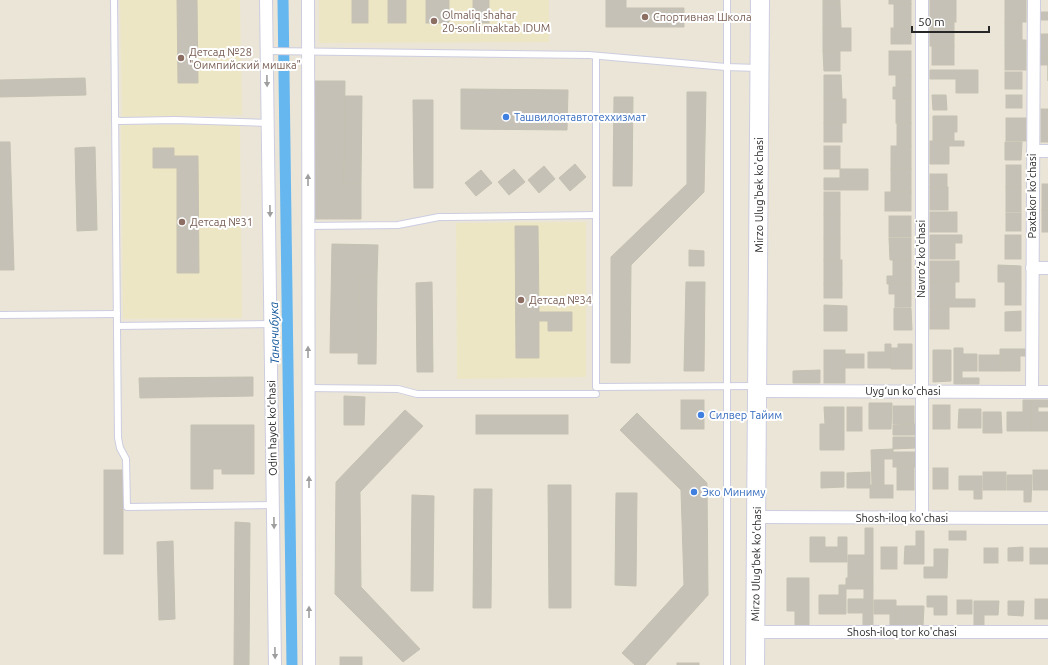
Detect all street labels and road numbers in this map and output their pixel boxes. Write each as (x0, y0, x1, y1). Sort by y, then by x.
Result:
street label: Mirzo Ulug'bek ko'chasi (753, 137, 765, 253)
street label: Paxtakor ko'chasi (1026, 154, 1038, 238)
street label: Navro‘z ko'chasi (915, 220, 927, 298)
street label: Odin hayot ko'chasi (265, 380, 279, 476)
street label: Uyg‘un ko'chasi (865, 385, 941, 397)
street label: Mirzo Ulug‘bek ko'chasi (749, 506, 763, 622)
street label: Shosh-iloq ko'chasi (856, 512, 948, 524)
street label: Shosh-iloq tor ko'chasi (847, 626, 957, 638)

